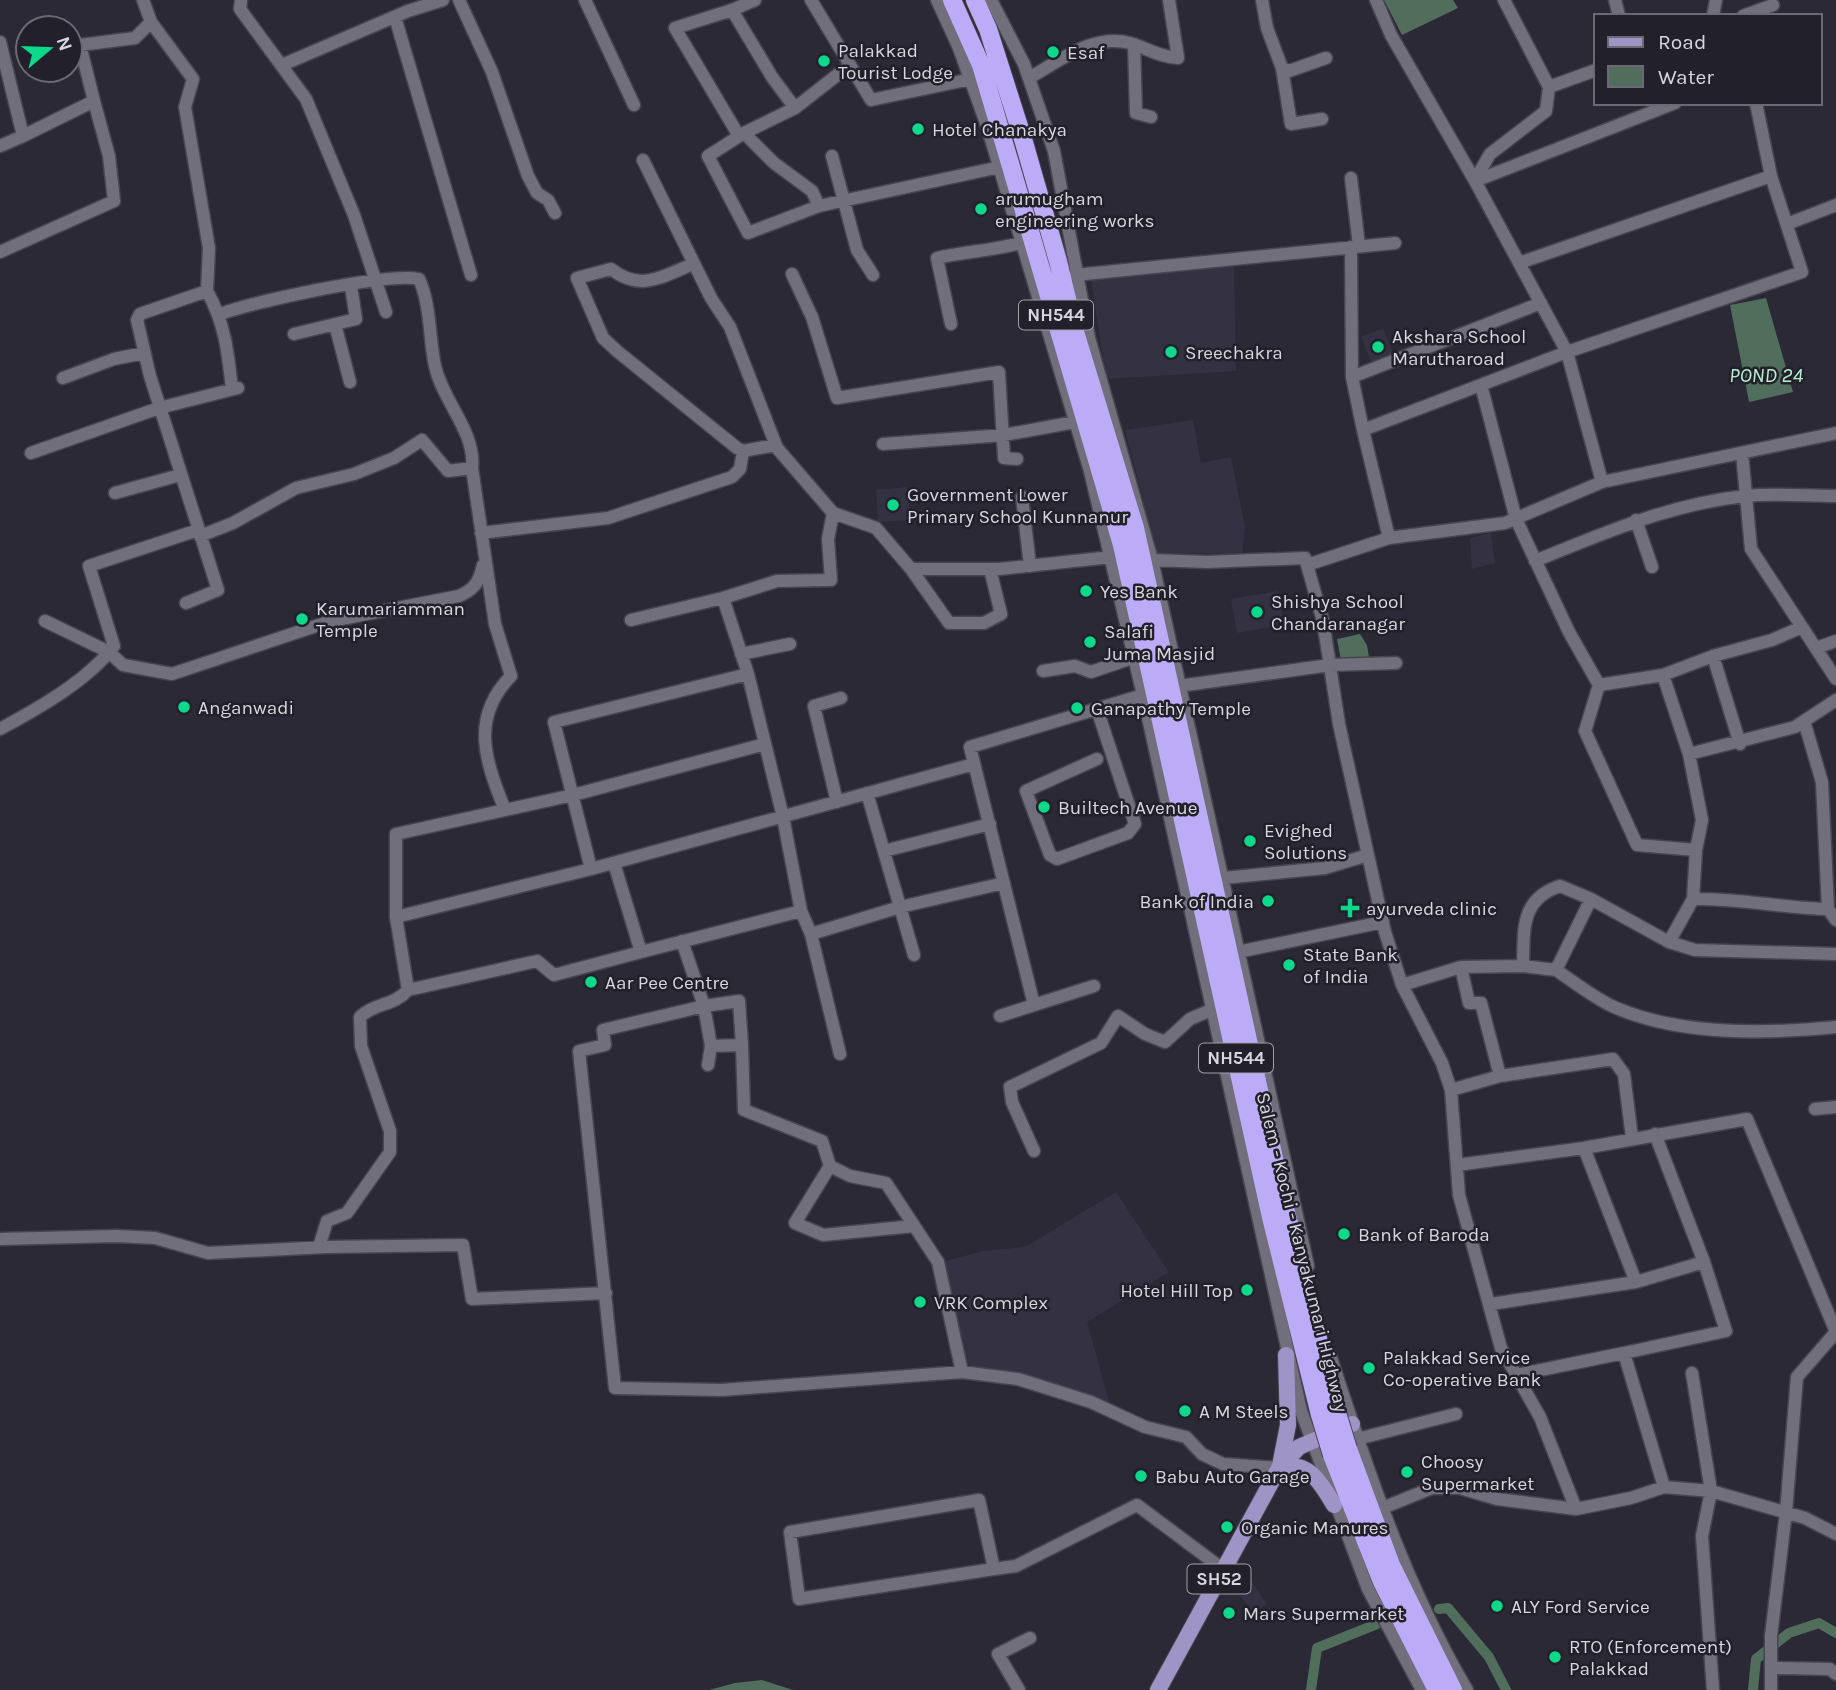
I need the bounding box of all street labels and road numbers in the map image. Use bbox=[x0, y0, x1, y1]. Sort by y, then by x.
road number: NH544 bbox=[1019, 300, 1093, 330]
road number: NH544 bbox=[1199, 1044, 1273, 1072]
street label: Salem - Kochi - Kanyakumari Highway bbox=[1252, 1090, 1353, 1415]
road number: SH52 bbox=[1188, 1564, 1250, 1594]

